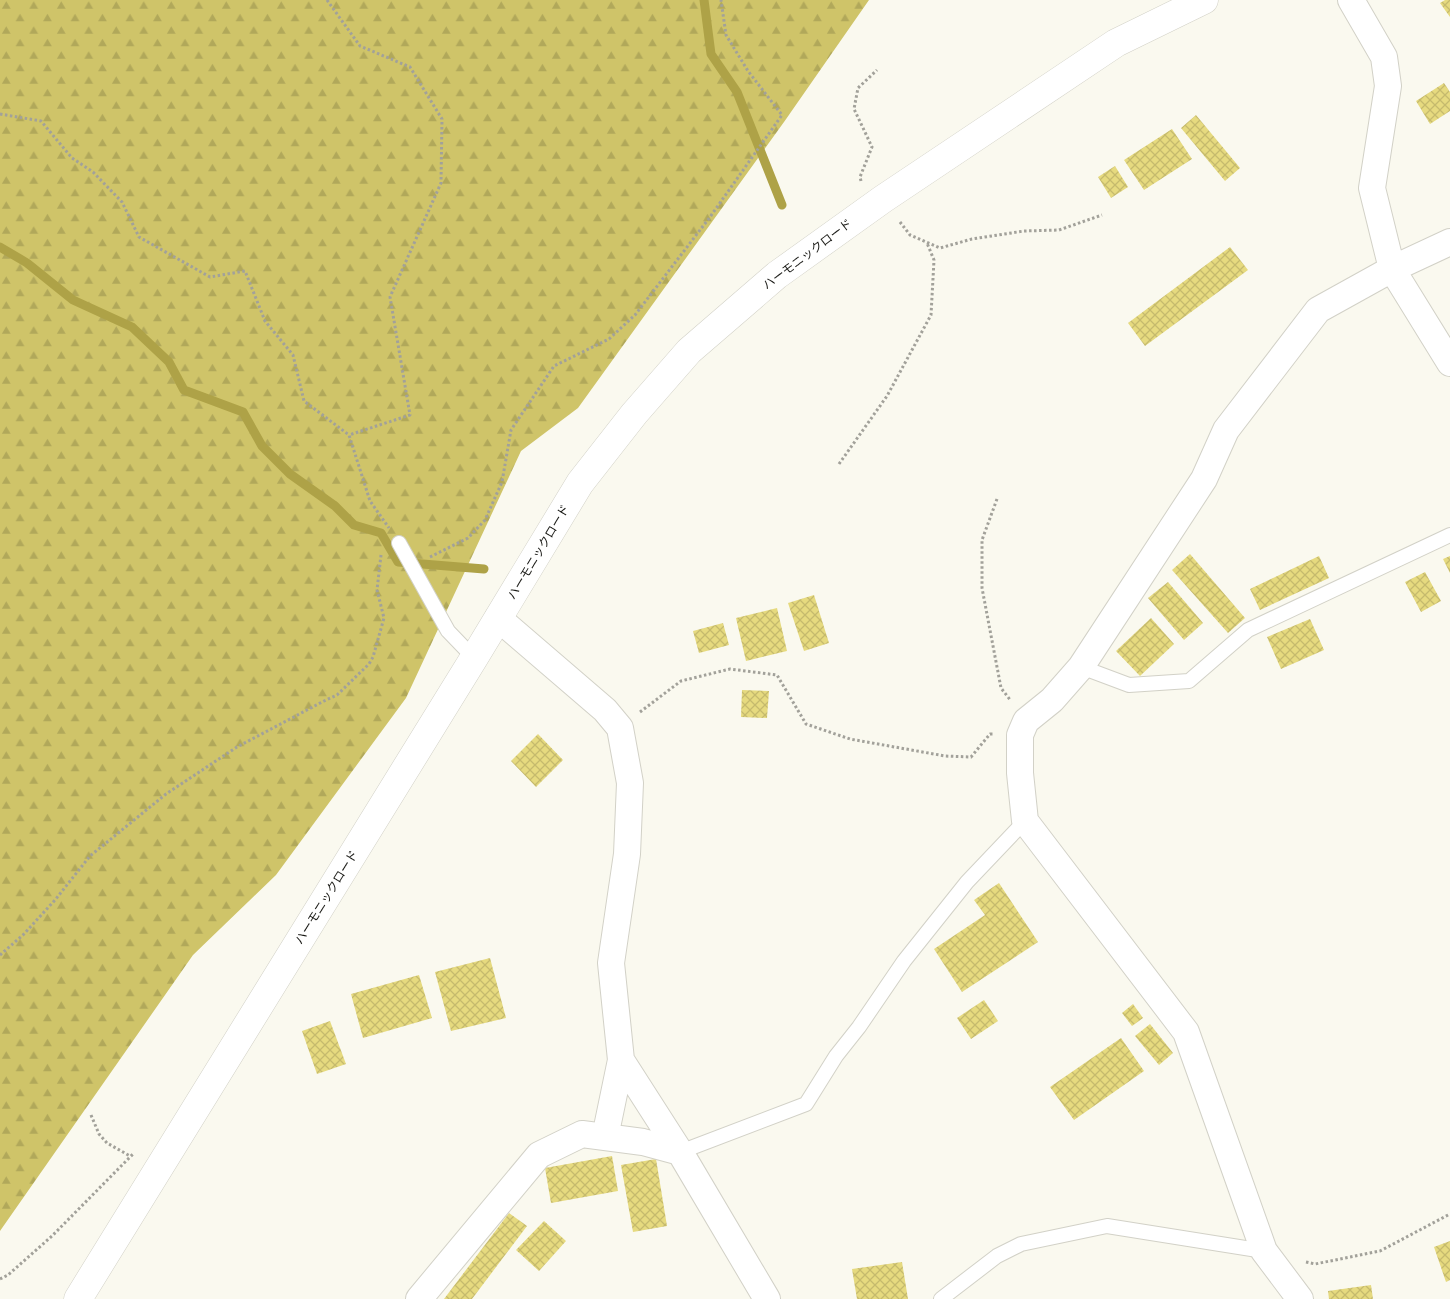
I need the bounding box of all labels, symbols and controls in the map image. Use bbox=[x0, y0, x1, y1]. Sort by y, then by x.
street label: ハーモニックロード bbox=[758, 214, 856, 294]
street label: ハーモニックロード bbox=[502, 501, 574, 603]
street label: ハーモニックロード bbox=[289, 846, 363, 948]

